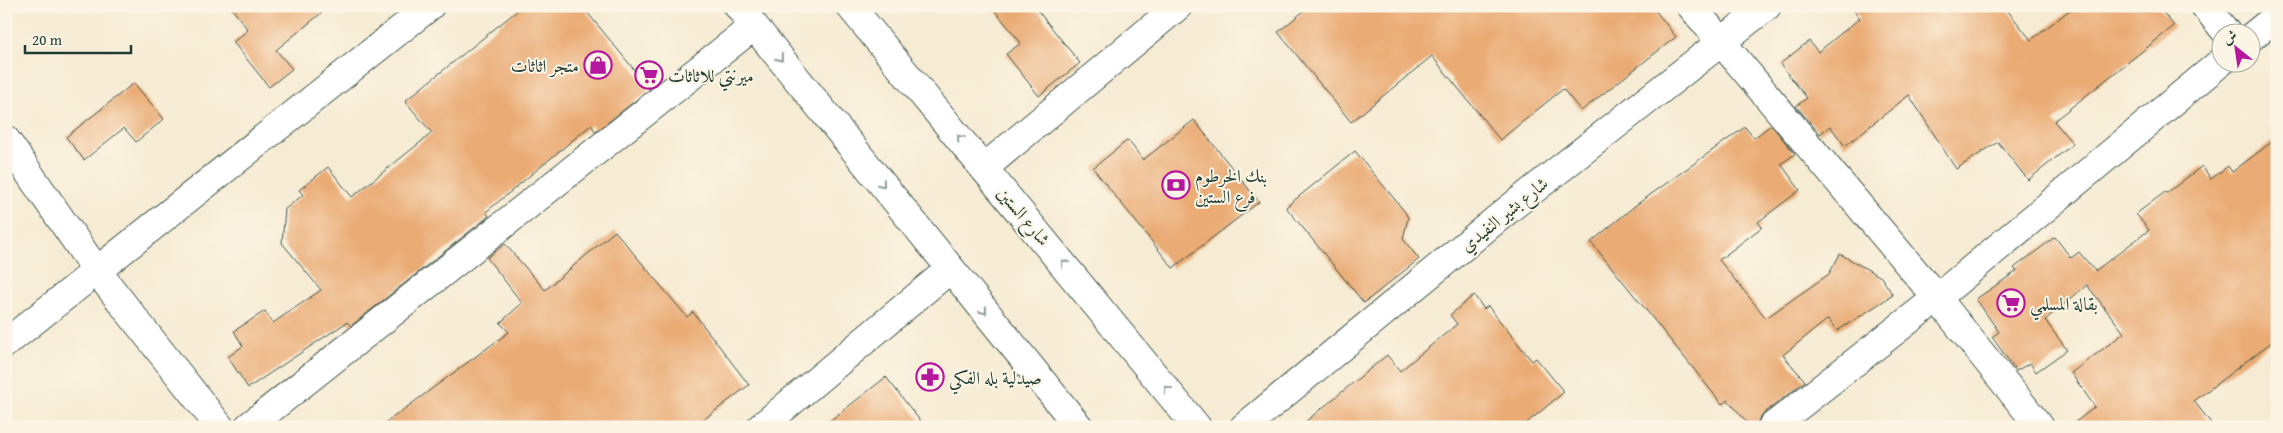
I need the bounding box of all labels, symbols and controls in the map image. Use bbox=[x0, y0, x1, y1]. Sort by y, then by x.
scale bar bbox=[25, 22, 131, 54]
north arrow bbox=[2210, 22, 2260, 72]
text: ش bbox=[2218, 25, 2241, 49]
text: 20 m bbox=[32, 29, 63, 50]
shop icon: متجر اثاثات bbox=[583, 50, 613, 80]
place label: متجر اثاثات bbox=[511, 52, 579, 79]
one-way arrow bbox=[774, 52, 783, 61]
supermarket icon: ميرنتي للاثاثات bbox=[634, 60, 664, 90]
place label: ميرنتي للاثاثات bbox=[668, 62, 754, 92]
one-way arrow bbox=[956, 135, 965, 144]
place label: بنك الخرطوم فرع الستين bbox=[1195, 162, 1267, 212]
bank icon: بنك الخرطوم فرع الستين bbox=[1161, 170, 1191, 200]
street label: شارع بشير النفيدي bbox=[1454, 170, 1555, 260]
one-way arrow bbox=[876, 178, 884, 187]
street label: شارع الستين bbox=[989, 180, 1057, 253]
one-way arrow bbox=[1061, 260, 1069, 269]
supermarket icon: بقالة المسلمي bbox=[1996, 288, 2026, 318]
place label: بقالة المسلمي bbox=[2030, 290, 2098, 321]
one-way arrow bbox=[978, 305, 986, 314]
pharmacy icon: صيدلية بله الفكي bbox=[915, 362, 945, 392]
place label: صيدلية بله الفكي bbox=[949, 364, 1042, 395]
one-way arrow bbox=[1164, 386, 1172, 395]

